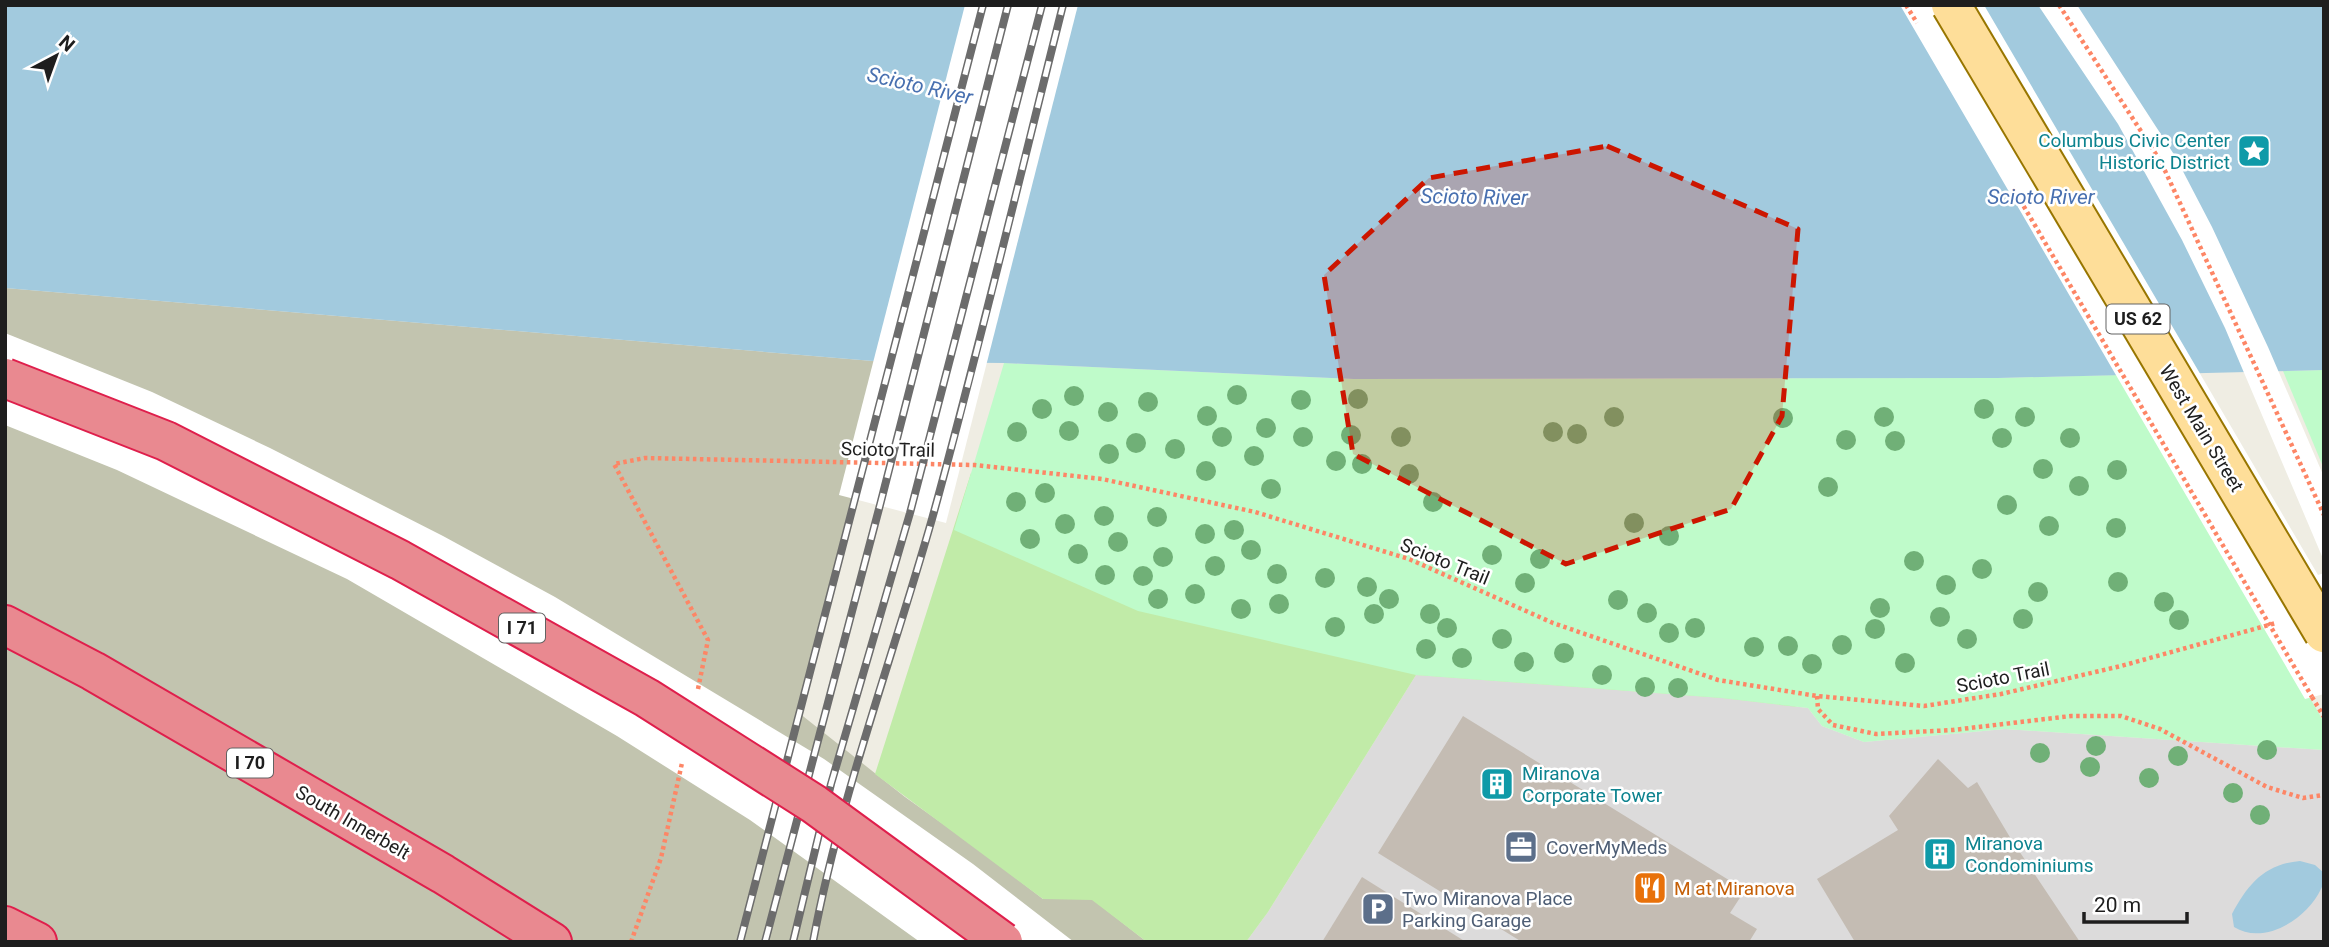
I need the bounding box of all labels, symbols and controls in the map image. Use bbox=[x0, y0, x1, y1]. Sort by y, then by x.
north arrow bbox=[21, 21, 91, 91]
text: N bbox=[54, 30, 79, 57]
water label: Scioto River bbox=[865, 62, 976, 110]
place label: Columbus Civic Center Historic District bbox=[2038, 129, 2231, 174]
place icon: Columbus Civic Center Historic District bbox=[2235, 132, 2273, 170]
water label: Scioto River bbox=[1420, 184, 1529, 210]
water label: Scioto River bbox=[1987, 185, 2096, 209]
road number: US 62 bbox=[2106, 304, 2170, 334]
street label: West Main Street bbox=[2155, 361, 2249, 496]
street label: Scioto Trail bbox=[841, 437, 935, 462]
street label: Scioto Trail bbox=[1397, 533, 1493, 590]
road number: I 71 bbox=[499, 614, 545, 642]
street label: Scioto Trail bbox=[1955, 657, 2052, 698]
road number: I 70 bbox=[227, 748, 273, 778]
place label: Miranova Corporate Tower bbox=[1522, 762, 1663, 807]
building icon: Miranova Corporate Tower bbox=[1478, 765, 1516, 803]
street label: South Innerbelt bbox=[291, 780, 414, 864]
office icon: CoverMyMeds bbox=[1502, 828, 1540, 866]
place label: Miranova Condominiums bbox=[1965, 832, 2094, 877]
building icon: Miranova Condominiums bbox=[1921, 835, 1959, 873]
place label: CoverMyMeds bbox=[1546, 836, 1667, 859]
restaurant icon: M at Miranova bbox=[1631, 869, 1669, 907]
place label: M at Miranova bbox=[1674, 877, 1795, 900]
scale bar bbox=[2084, 880, 2187, 924]
place label: Two Miranova Place Parking Garage bbox=[1402, 887, 1573, 932]
parking icon: Two Miranova Place Parking Garage bbox=[1359, 890, 1397, 928]
text: 20 m bbox=[2094, 893, 2141, 917]

